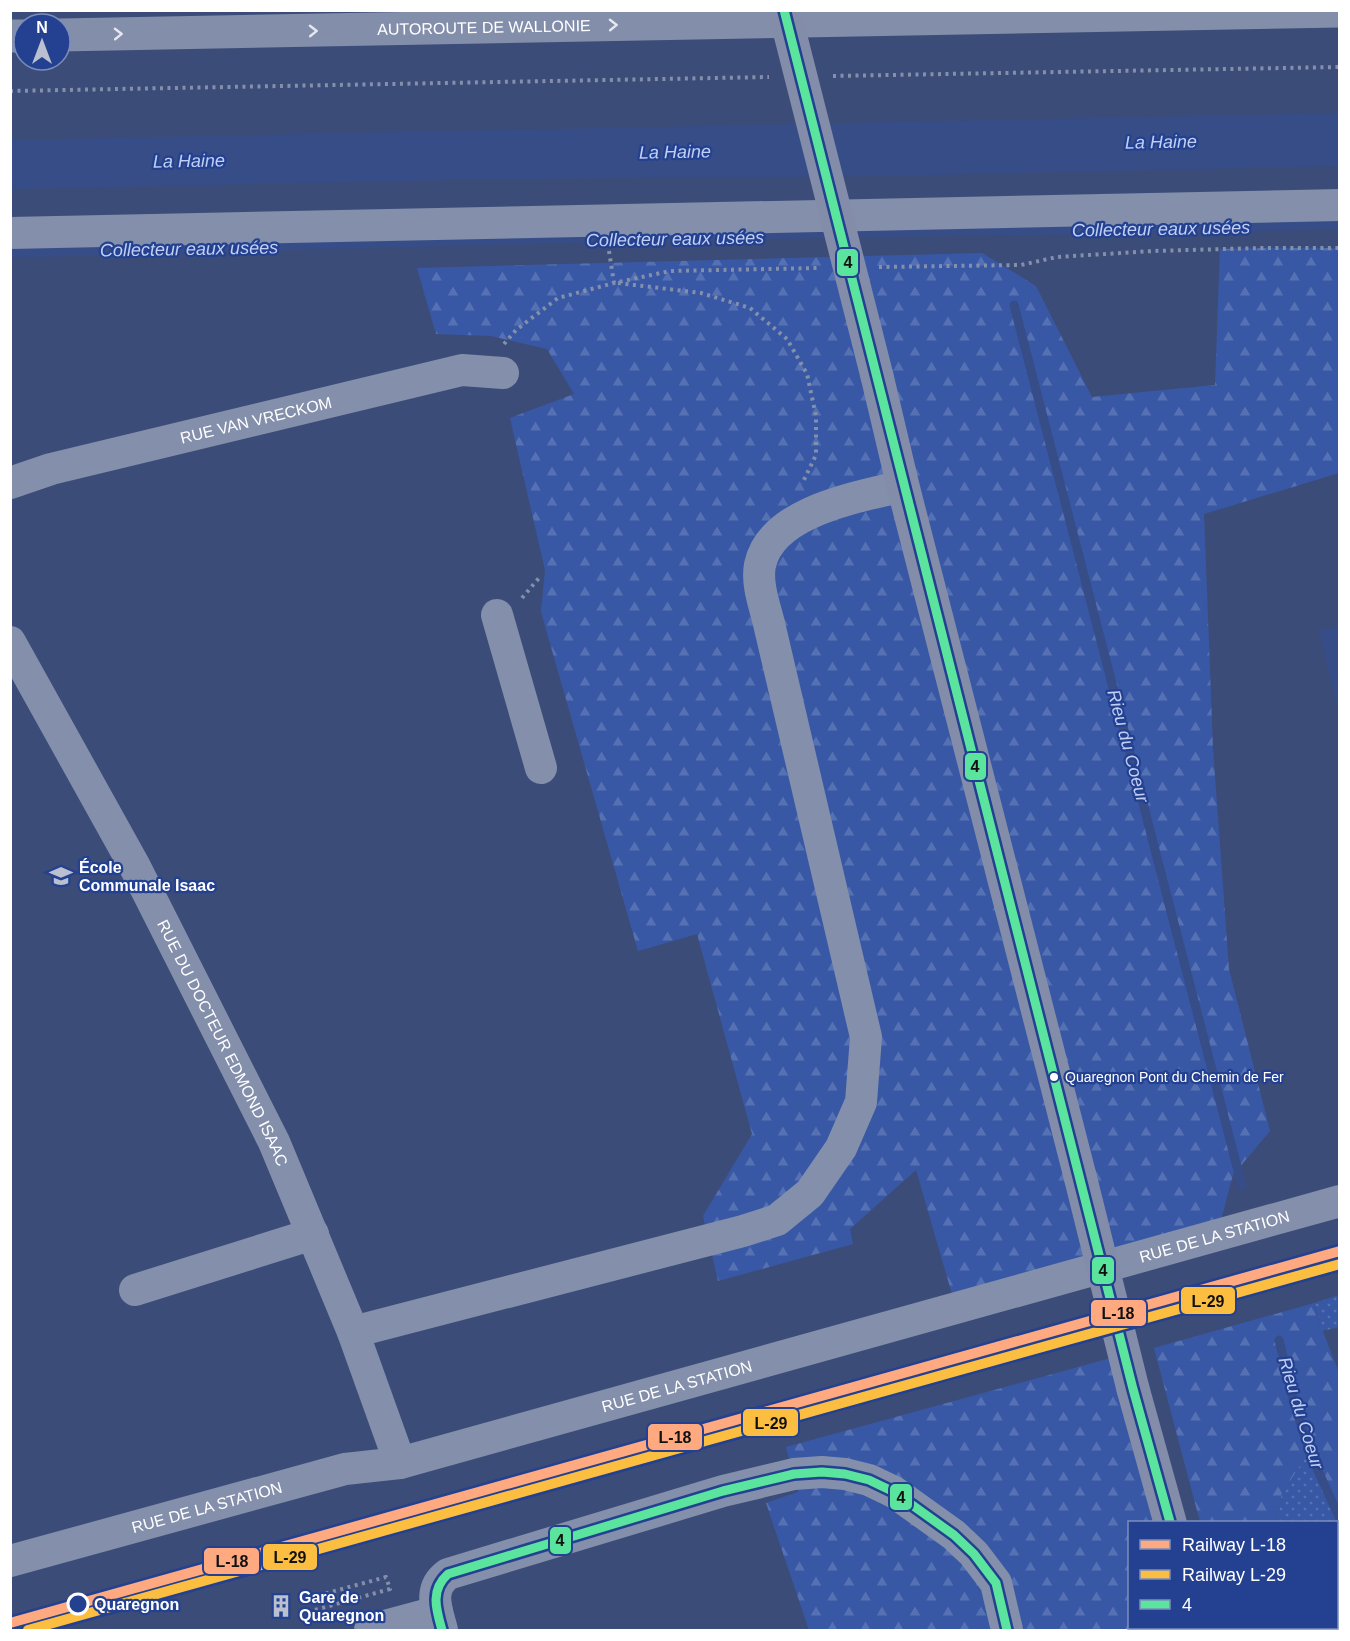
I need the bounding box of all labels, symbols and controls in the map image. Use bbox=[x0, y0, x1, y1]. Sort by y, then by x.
north arrow bbox=[12, 12, 72, 72]
street label: AUTOROUTE DE WALLONIE bbox=[377, 17, 591, 38]
text: N bbox=[36, 19, 48, 36]
one-way arrow bbox=[609, 19, 618, 31]
one-way arrow bbox=[309, 24, 318, 37]
one-way arrow bbox=[114, 28, 123, 41]
water label: La Haine bbox=[1125, 131, 1197, 153]
water label: La Haine bbox=[639, 141, 711, 163]
water label: La Haine bbox=[153, 150, 225, 172]
water label: Collecteur eaux usées bbox=[1072, 217, 1250, 241]
water label: Collecteur eaux usées bbox=[586, 227, 764, 251]
water label: Collecteur eaux usées bbox=[100, 237, 278, 261]
line badge: 4 bbox=[836, 248, 859, 277]
text: 4 bbox=[844, 254, 853, 271]
street label: RUE VAN VRECKOM bbox=[178, 393, 333, 446]
water label: Rieu du Coeur bbox=[1103, 687, 1153, 806]
line badge: 4 bbox=[964, 752, 987, 781]
text: 4 bbox=[971, 758, 980, 775]
place label: École Communale Isaac bbox=[79, 858, 215, 894]
school or university icon: École Communale Isaac bbox=[48, 863, 74, 889]
street label: RUE DU DOCTEUR EDMOND ISAAC bbox=[155, 917, 291, 1168]
place label: Quaregnon Pont du Chemin de Fer bbox=[1065, 1069, 1284, 1085]
marker: Quaregnon Pont du Chemin de Fer bbox=[1048, 1071, 1060, 1083]
street label: RUE DE LA STATION bbox=[1137, 1207, 1291, 1265]
line badge: 4 bbox=[1091, 1256, 1115, 1285]
text: 4 bbox=[1099, 1262, 1108, 1279]
line badge: L-29 bbox=[1180, 1286, 1236, 1315]
text: L-29 bbox=[1192, 1293, 1225, 1310]
line badge: L-18 bbox=[1090, 1299, 1147, 1327]
text: L-18 bbox=[1102, 1305, 1135, 1322]
water label: Rieu du Coeur bbox=[1274, 1355, 1328, 1472]
street label: RUE DE LA STATION bbox=[600, 1357, 754, 1415]
line badge: L-29 bbox=[742, 1408, 799, 1437]
text: L-29 bbox=[755, 1415, 788, 1432]
line badge: L-18 bbox=[647, 1423, 703, 1451]
text: L-18 bbox=[659, 1429, 692, 1446]
street label: RUE DE LA STATION bbox=[130, 1478, 284, 1536]
line badge: 4 bbox=[889, 1483, 913, 1511]
text: 4 bbox=[897, 1489, 906, 1506]
legend bbox=[1128, 1521, 1338, 1629]
line badge: 4 bbox=[549, 1526, 572, 1555]
text: 4 bbox=[556, 1532, 565, 1549]
text: Railway L-18 bbox=[1182, 1535, 1286, 1555]
line badge: L-29 bbox=[262, 1543, 318, 1571]
line badge: L-18 bbox=[203, 1547, 260, 1575]
text: L-29 bbox=[274, 1549, 307, 1566]
text: L-18 bbox=[216, 1553, 249, 1570]
text: Railway L-29 bbox=[1182, 1565, 1286, 1585]
place label: Gare de Quaregnon bbox=[299, 1589, 384, 1624]
marker: Quaregnon bbox=[67, 1593, 89, 1615]
building icon: Gare de Quaregnon bbox=[268, 1593, 294, 1619]
text: 4 bbox=[1182, 1595, 1192, 1615]
place label: Quaregnon bbox=[94, 1596, 179, 1613]

